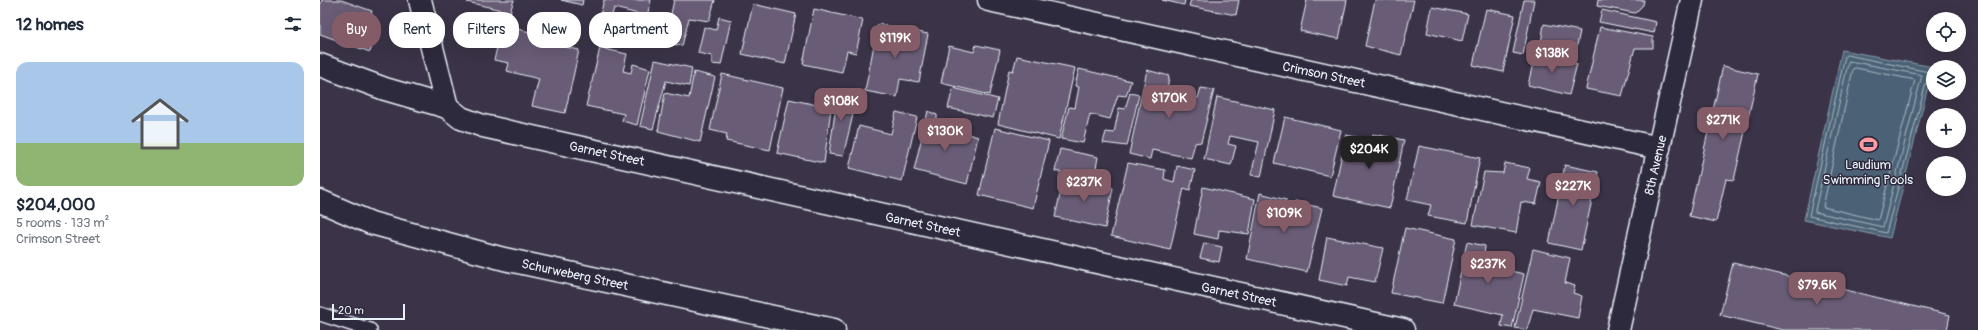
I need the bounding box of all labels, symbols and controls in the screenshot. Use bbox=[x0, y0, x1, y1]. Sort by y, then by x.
chip: Buy bbox=[332, 12, 381, 48]
chip: Rent bbox=[389, 12, 445, 48]
chip: Filters bbox=[453, 12, 519, 48]
chip: New bbox=[527, 12, 581, 48]
chip: Apartment bbox=[589, 12, 682, 48]
map controls bbox=[1926, 12, 1966, 196]
button: locate bbox=[1926, 12, 1966, 52]
icon: filters bbox=[282, 13, 304, 35]
text: 12 homes bbox=[16, 14, 84, 35]
pin: $119K bbox=[867, 25, 923, 59]
text: $119K bbox=[879, 30, 911, 46]
pin: $138K bbox=[1524, 40, 1580, 74]
text: $138K bbox=[1535, 45, 1569, 61]
street label: Crimson Street bbox=[1281, 58, 1367, 92]
button: layers bbox=[1926, 60, 1966, 100]
pin: $170K bbox=[1141, 85, 1197, 119]
icon: home bbox=[124, 88, 196, 160]
pin: $108K bbox=[813, 88, 869, 122]
text: $170K bbox=[1151, 90, 1187, 106]
text: $108K bbox=[823, 93, 859, 109]
pin: $271K bbox=[1695, 107, 1751, 141]
button: + bbox=[1926, 108, 1966, 148]
text: $271K bbox=[1706, 112, 1740, 128]
pin: $130K bbox=[917, 118, 973, 152]
text: $130K bbox=[927, 123, 963, 139]
street label: 8th Avenue bbox=[1641, 133, 1671, 197]
sports icon: Laudium Swimming Pools bbox=[1858, 135, 1878, 155]
pin: $204K bbox=[1341, 136, 1397, 170]
street label: Garnet Street bbox=[568, 138, 647, 170]
text: $204K bbox=[1350, 141, 1388, 157]
button: − bbox=[1926, 156, 1966, 196]
place label: Laudium Swimming Pools bbox=[1823, 157, 1913, 188]
pin: $237K bbox=[1056, 169, 1112, 203]
pin: $227K bbox=[1545, 173, 1601, 207]
text: $237K bbox=[1066, 174, 1102, 190]
text: $227K bbox=[1555, 178, 1591, 194]
text: $204,000 bbox=[16, 194, 95, 215]
pin: $109K bbox=[1256, 200, 1312, 234]
text: $109K bbox=[1266, 205, 1302, 221]
street label: Garnet Street bbox=[884, 209, 963, 241]
text: 5 rooms · 133 m² bbox=[16, 215, 109, 231]
text: Crimson Street bbox=[16, 231, 100, 247]
pin: $237K bbox=[1460, 251, 1516, 285]
street label: Schurweberg Street bbox=[520, 256, 630, 294]
text: $237K bbox=[1470, 256, 1506, 272]
pin: $79.6K bbox=[1784, 272, 1850, 306]
text: $79.6K bbox=[1798, 277, 1836, 293]
street label: Garnet Street bbox=[1200, 279, 1279, 311]
scale bar bbox=[332, 302, 405, 321]
text: 20 m bbox=[338, 304, 364, 317]

